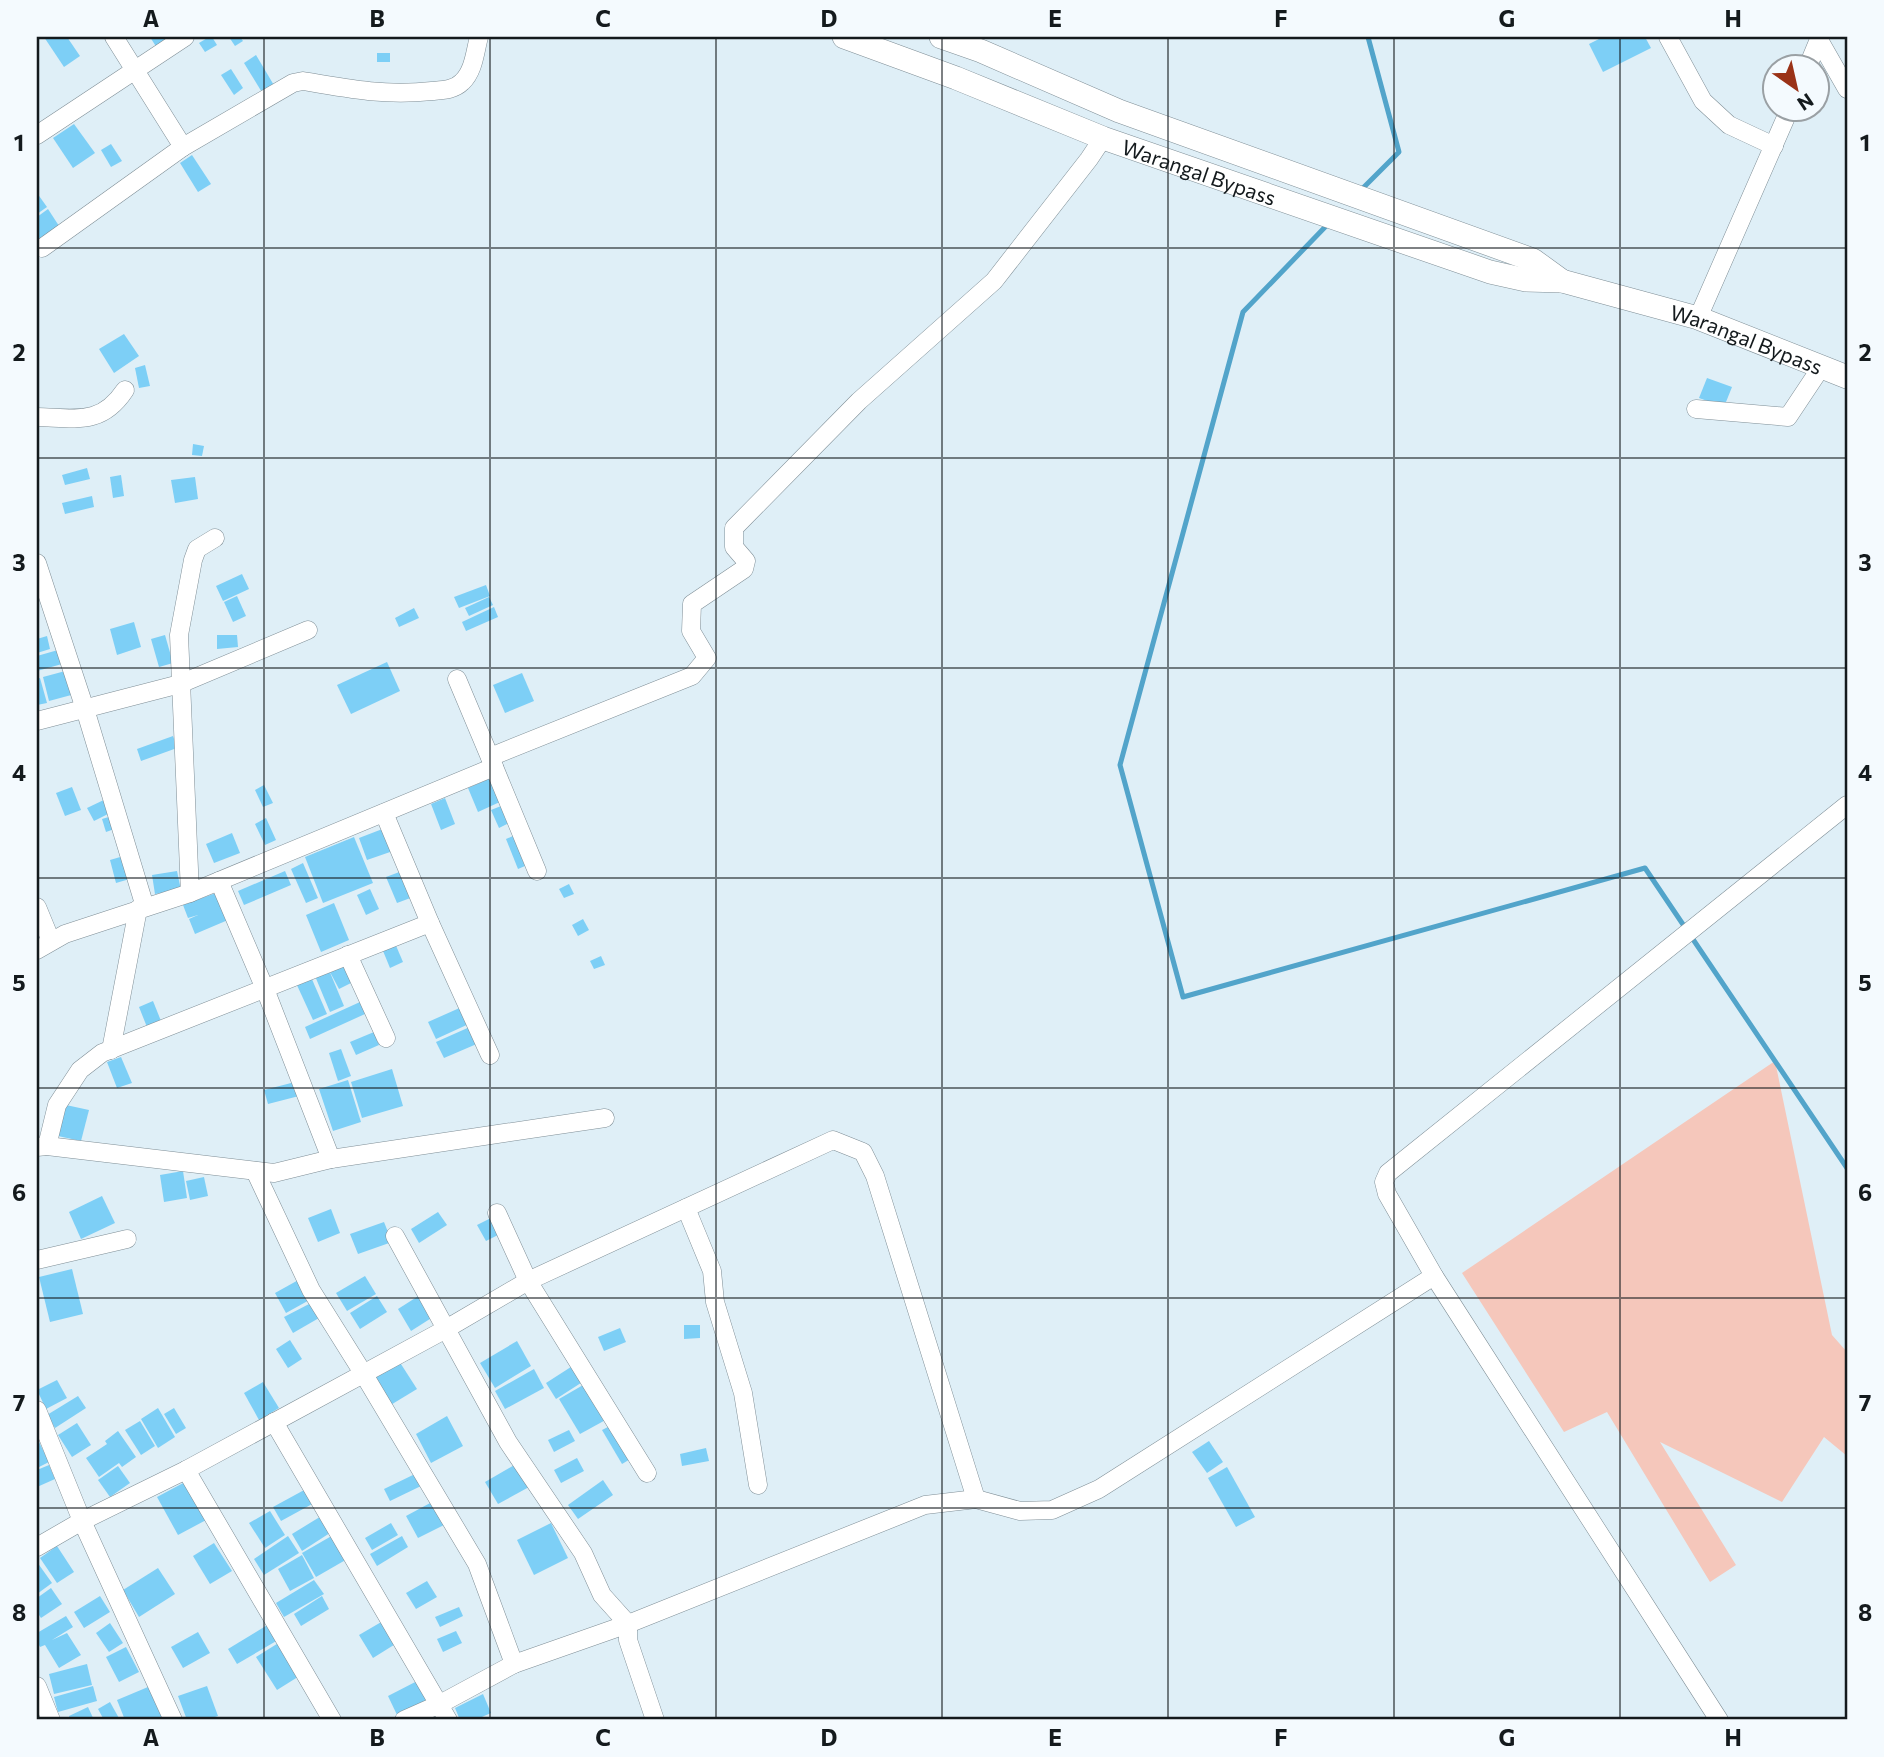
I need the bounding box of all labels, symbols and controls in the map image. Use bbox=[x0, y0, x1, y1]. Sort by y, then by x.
text: A bbox=[143, 4, 160, 32]
text: B bbox=[369, 4, 385, 32]
text: C bbox=[595, 4, 611, 32]
text: D bbox=[821, 4, 838, 32]
text: E bbox=[1048, 4, 1062, 32]
text: F bbox=[1274, 4, 1288, 32]
text: G bbox=[1499, 4, 1515, 32]
text: H bbox=[1724, 4, 1742, 32]
north arrow bbox=[1762, 52, 1832, 122]
text: N bbox=[1793, 89, 1818, 116]
text: 1 bbox=[14, 128, 24, 156]
text: 1 bbox=[1860, 128, 1870, 156]
street label: Warangal Bypass bbox=[1119, 133, 1279, 210]
street label: Warangal Bypass bbox=[1668, 299, 1826, 379]
text: 2 bbox=[12, 338, 26, 366]
text: 2 bbox=[1858, 338, 1872, 366]
text: 3 bbox=[12, 548, 26, 576]
text: 3 bbox=[1858, 548, 1872, 576]
text: 4 bbox=[12, 758, 26, 786]
text: 4 bbox=[1858, 758, 1872, 786]
text: 5 bbox=[12, 968, 26, 996]
text: 5 bbox=[1858, 968, 1872, 996]
text: 6 bbox=[12, 1178, 26, 1206]
text: 6 bbox=[1858, 1178, 1872, 1206]
text: 7 bbox=[13, 1388, 25, 1416]
text: 7 bbox=[1859, 1388, 1871, 1416]
text: 8 bbox=[12, 1598, 26, 1626]
text: 8 bbox=[1858, 1598, 1872, 1626]
text: A bbox=[143, 1723, 160, 1751]
text: B bbox=[369, 1723, 385, 1751]
text: C bbox=[595, 1723, 611, 1751]
text: D bbox=[821, 1723, 838, 1751]
text: E bbox=[1048, 1723, 1062, 1751]
text: F bbox=[1274, 1723, 1288, 1751]
text: G bbox=[1499, 1723, 1515, 1751]
text: H bbox=[1724, 1723, 1742, 1751]

